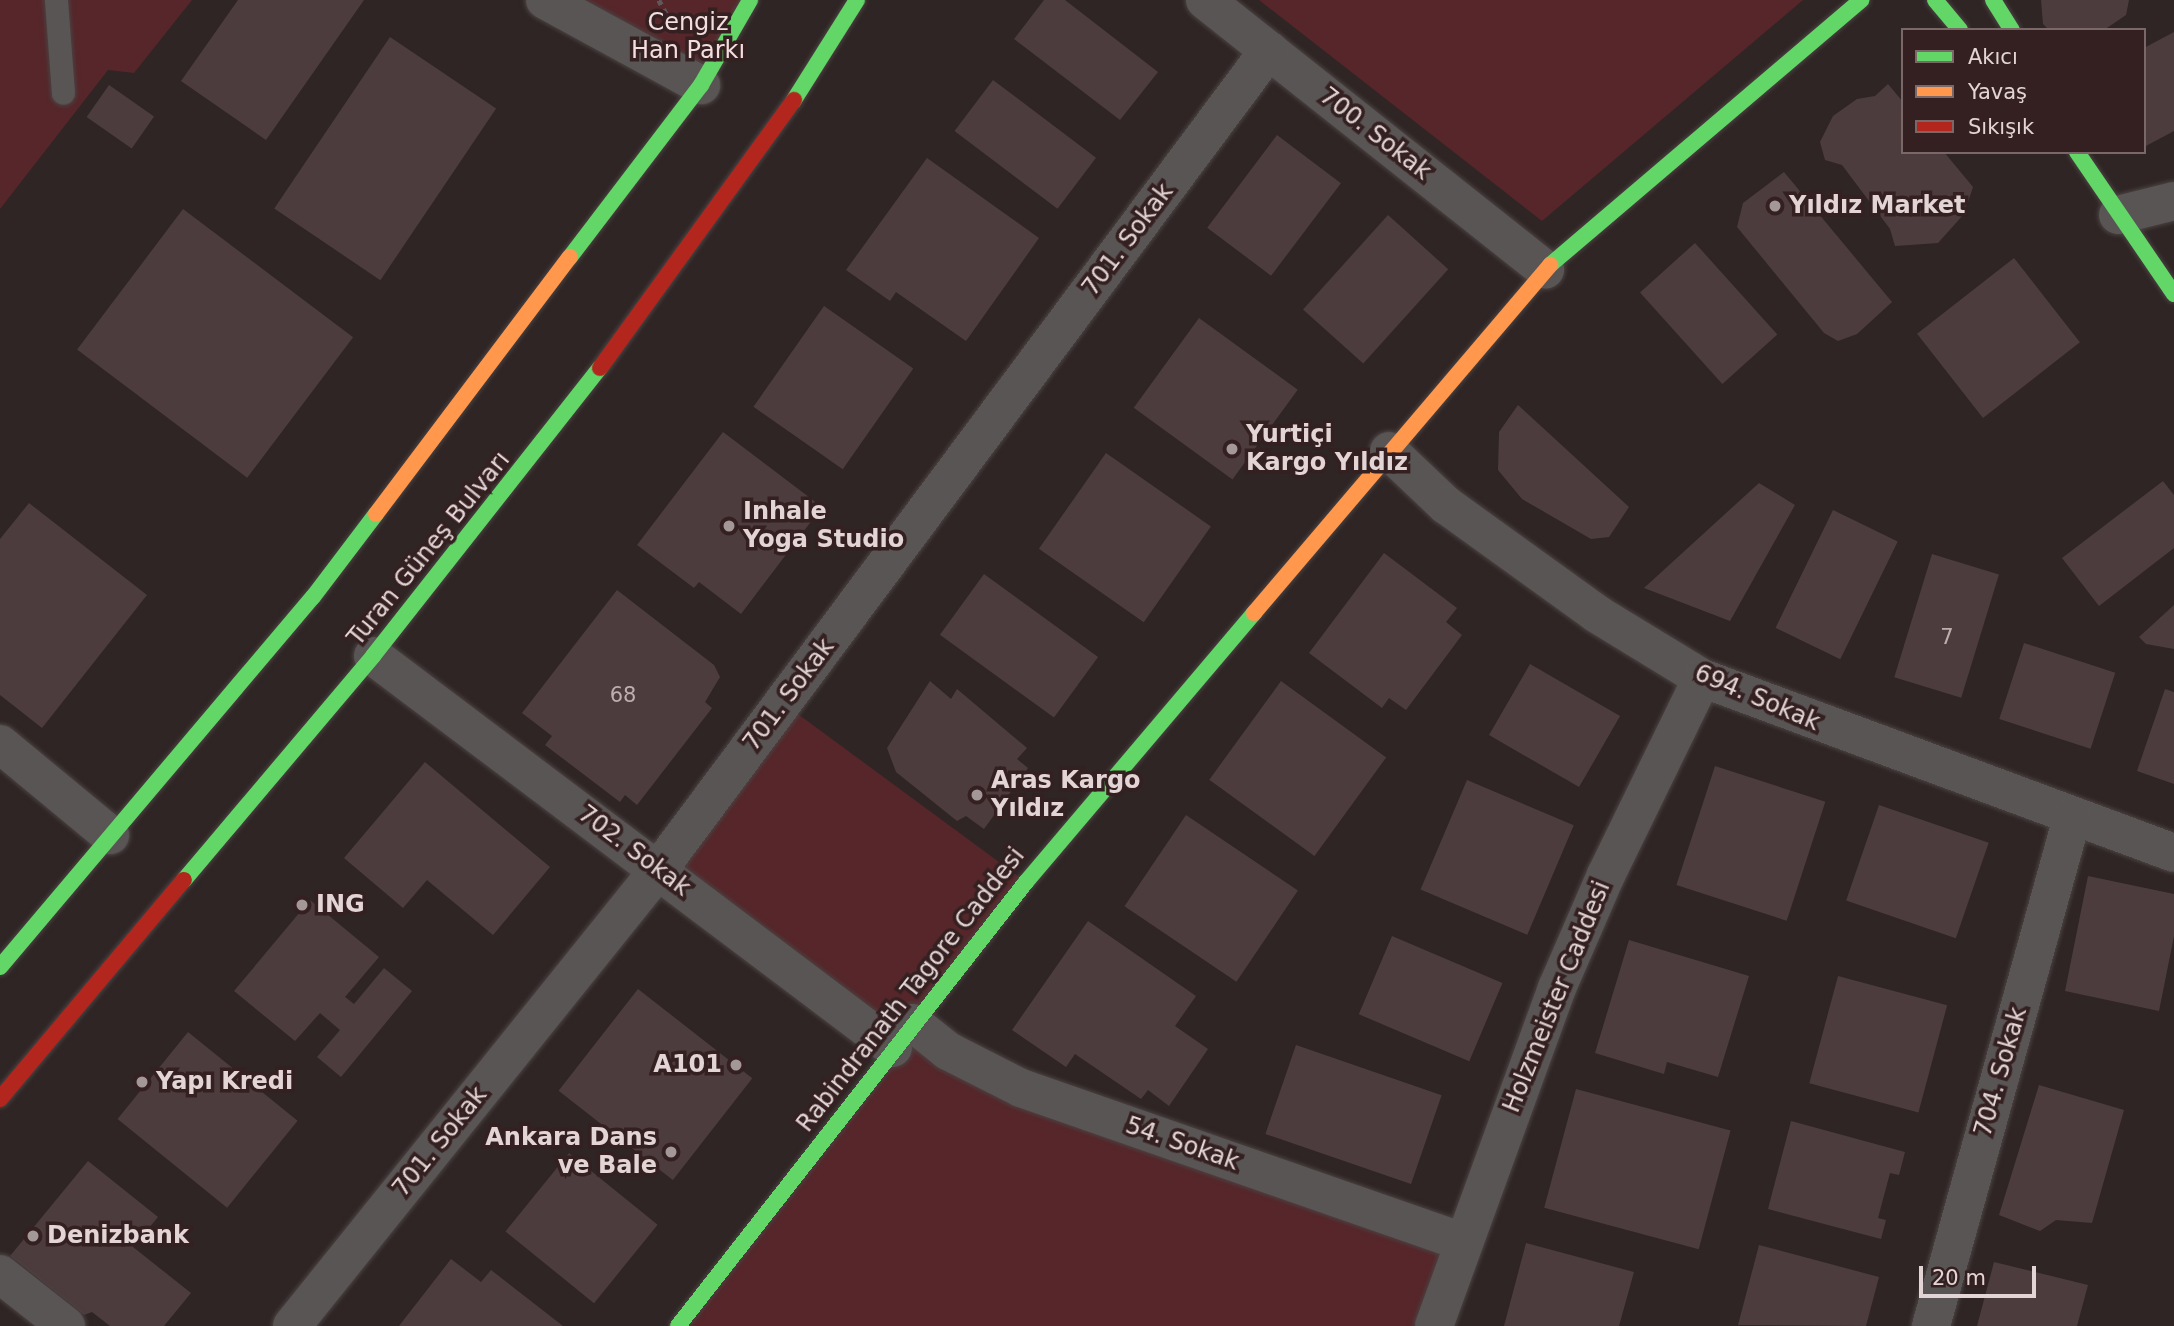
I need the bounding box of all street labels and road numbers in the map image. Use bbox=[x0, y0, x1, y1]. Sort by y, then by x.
street label: 700. Sokak bbox=[1314, 82, 1436, 186]
street label: 701. Sokak bbox=[1076, 178, 1180, 302]
street label: Turan Güneş Bulvarı bbox=[342, 446, 516, 652]
street label: 701. Sokak bbox=[737, 633, 841, 757]
street label: 694. Sokak bbox=[1690, 659, 1824, 737]
street label: 702. Sokak bbox=[572, 799, 696, 903]
street label: Rabindranath Tagore Caddesi bbox=[791, 842, 1031, 1138]
street label: Holzmeister Caddesi bbox=[1497, 877, 1617, 1117]
street label: 704. Sokak bbox=[1969, 1004, 2033, 1140]
street label: 701. Sokak bbox=[387, 1081, 493, 1203]
street label: 54. Sokak bbox=[1122, 1111, 1242, 1177]

